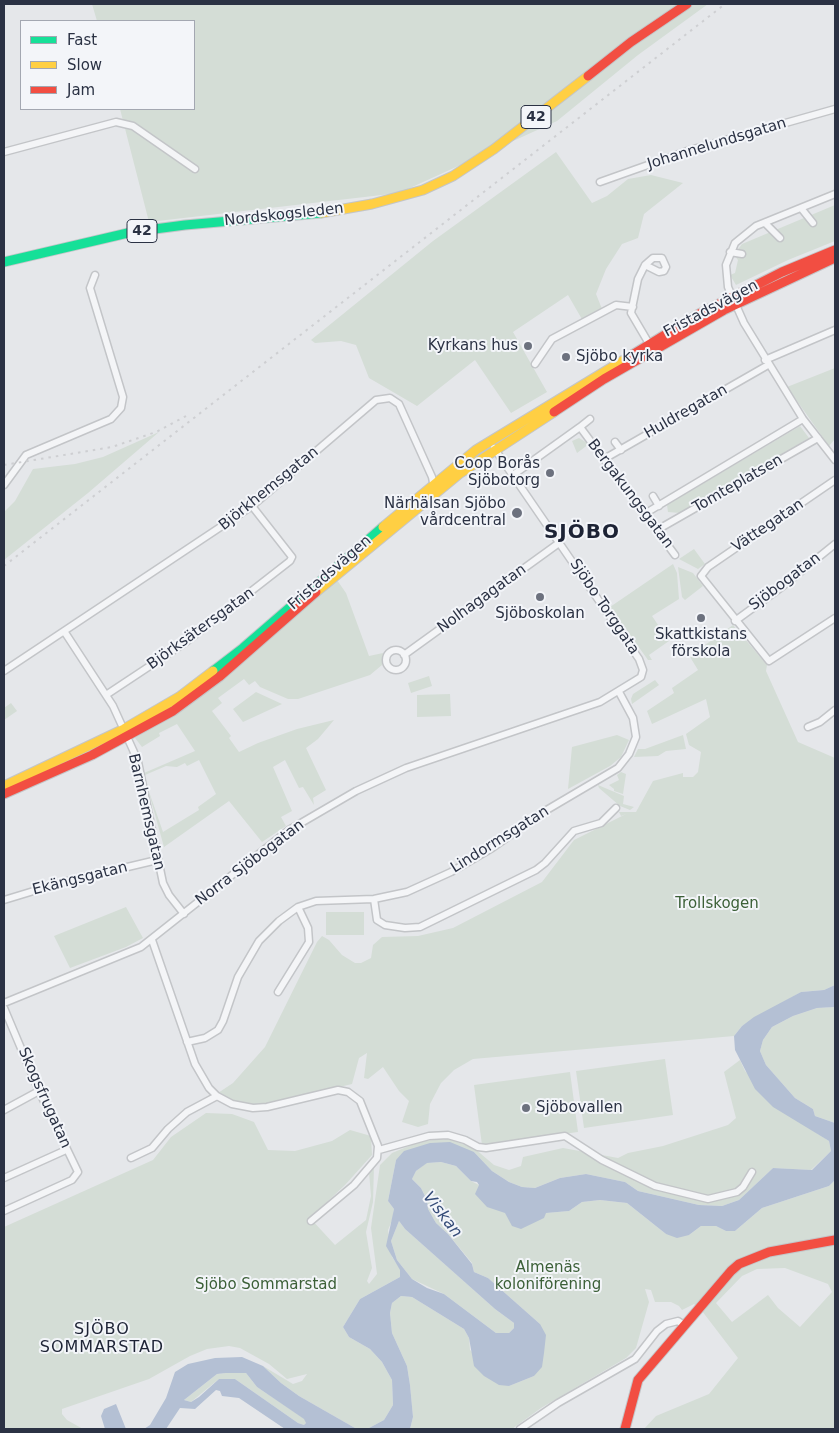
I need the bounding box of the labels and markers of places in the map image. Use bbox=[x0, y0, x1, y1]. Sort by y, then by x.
place label: Kyrkans hus bbox=[428, 337, 518, 355]
marker: Kyrkans hus bbox=[522, 340, 534, 352]
place label: Sjöbo kyrka bbox=[576, 348, 663, 366]
marker: Sjöbo kyrka bbox=[560, 351, 572, 363]
place label: Coop Borås Sjöbotorg bbox=[454, 455, 540, 490]
marker: Coop Borås Sjöbotorg bbox=[544, 467, 556, 479]
place label: Närhälsan Sjöbo vårdcentral bbox=[384, 495, 506, 530]
marker: Närhälsan Sjöbo vårdcentral bbox=[510, 506, 524, 520]
marker: Sjöboskolan bbox=[534, 591, 546, 603]
place label: Sjöboskolan bbox=[495, 605, 585, 623]
marker: Skattkistans förskola bbox=[695, 612, 707, 624]
place label: Skattkistans förskola bbox=[655, 626, 747, 661]
place label: Sjöbovallen bbox=[536, 1099, 623, 1117]
marker: Sjöbovallen bbox=[520, 1102, 532, 1114]

